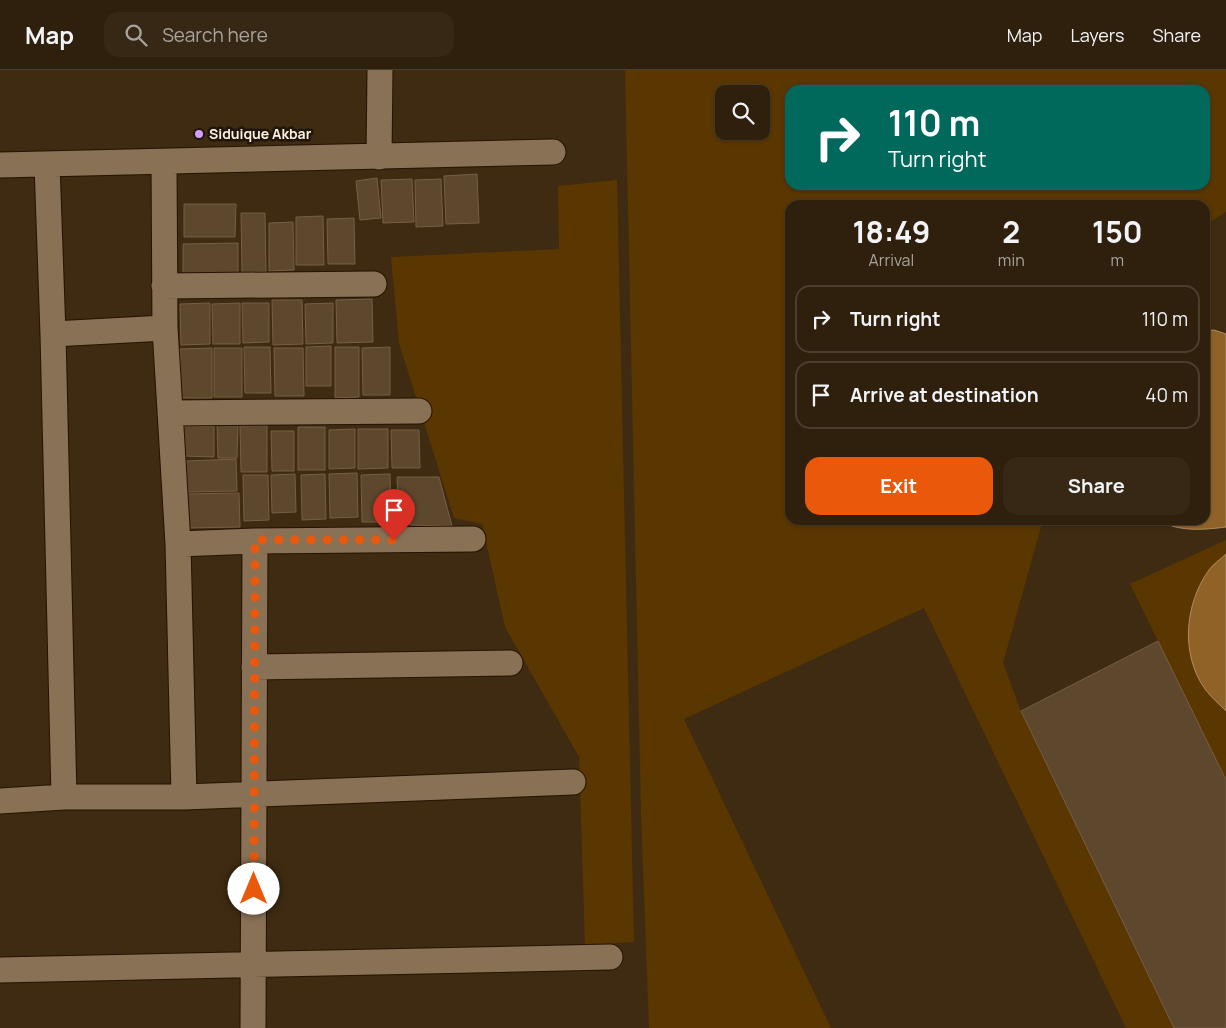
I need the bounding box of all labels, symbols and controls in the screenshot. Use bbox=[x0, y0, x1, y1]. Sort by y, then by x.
search box bbox=[104, 12, 454, 57]
text: Map bbox=[25, 18, 74, 51]
icon: search bbox=[122, 21, 150, 49]
text: Search here bbox=[162, 22, 268, 48]
text: Map bbox=[1007, 23, 1042, 47]
text: Layers bbox=[1070, 23, 1124, 47]
text: Share bbox=[1152, 23, 1201, 47]
map controls bbox=[715, 85, 770, 140]
button: search bbox=[715, 85, 770, 140]
text: 110 m bbox=[888, 99, 980, 147]
icon: right bbox=[805, 105, 870, 170]
place label: Siduique Akbar bbox=[209, 124, 312, 143]
marker: Siduique Akbar bbox=[193, 128, 205, 140]
text: Turn right bbox=[888, 144, 986, 174]
text: 18:49 bbox=[852, 211, 930, 252]
text: 2 bbox=[1002, 211, 1020, 252]
text: 150 bbox=[1092, 211, 1143, 252]
text: Arrival bbox=[869, 249, 914, 271]
text: min bbox=[998, 249, 1025, 271]
text: m bbox=[1111, 249, 1124, 271]
icon: right bbox=[807, 305, 835, 333]
text: Turn right bbox=[850, 306, 940, 332]
text: 110 m bbox=[1142, 306, 1188, 332]
icon: arrive bbox=[807, 381, 835, 409]
text: Arrive at destination bbox=[850, 382, 1039, 408]
text: 40 m bbox=[1145, 382, 1188, 408]
button: Exit bbox=[805, 457, 993, 515]
button: Share bbox=[1003, 457, 1190, 515]
pin bbox=[373, 489, 415, 540]
icon: arrive bbox=[380, 496, 408, 524]
position arrow bbox=[227, 862, 279, 914]

